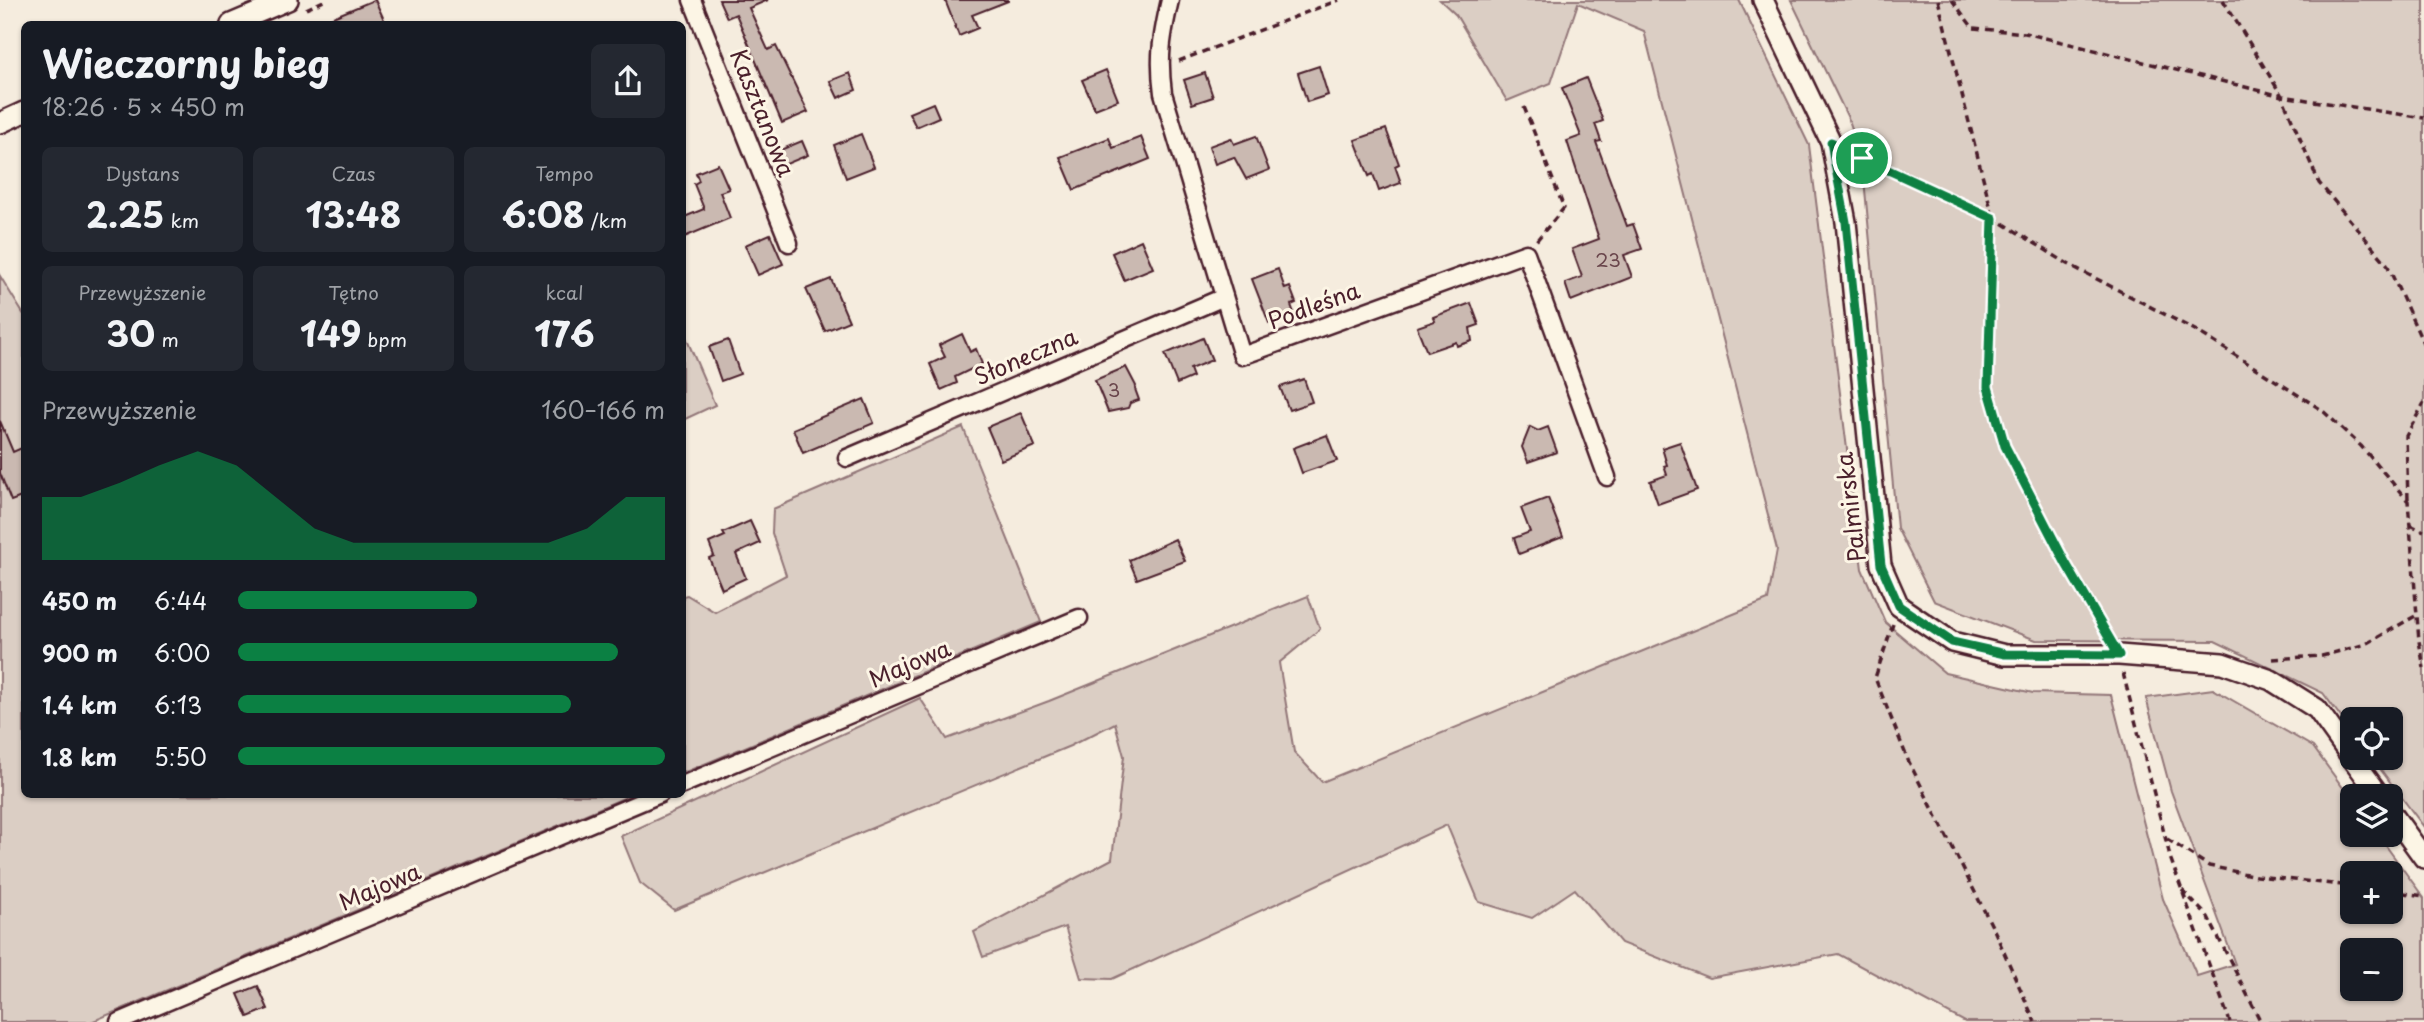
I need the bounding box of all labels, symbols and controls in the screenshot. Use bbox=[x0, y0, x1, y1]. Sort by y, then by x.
text: Wieczorny bieg bbox=[42, 34, 330, 91]
street label: Kasztanowa bbox=[722, 43, 805, 182]
button: share bbox=[591, 44, 665, 118]
text: 18:26 · 5 × 450 m bbox=[42, 89, 245, 124]
pin bbox=[1832, 128, 1892, 188]
icon: arrive bbox=[1843, 139, 1881, 177]
text: Dystans bbox=[105, 159, 180, 187]
text: Czas bbox=[331, 159, 376, 187]
text: Tempo bbox=[535, 159, 594, 187]
text: 2.25 bbox=[86, 187, 164, 240]
text: 13:48 bbox=[306, 187, 401, 240]
text: 6:08 bbox=[502, 187, 585, 240]
text: km bbox=[164, 206, 199, 234]
text: /km bbox=[585, 206, 627, 234]
house number: 23 bbox=[1595, 245, 1621, 273]
street label: Podleśna bbox=[1263, 272, 1365, 337]
text: Przewyższenie bbox=[79, 278, 206, 306]
text: Tętno bbox=[328, 278, 379, 306]
text: kcal bbox=[546, 278, 583, 306]
text: 30 bbox=[106, 306, 155, 359]
text: 149 bbox=[300, 306, 361, 359]
text: 176 bbox=[534, 306, 595, 359]
street label: Słoneczna bbox=[968, 318, 1083, 393]
text: m bbox=[155, 325, 179, 353]
text: bpm bbox=[361, 325, 407, 353]
house number: 3 bbox=[1108, 375, 1120, 403]
text: Przewyższenie bbox=[42, 392, 197, 427]
text: 160–166 m bbox=[541, 392, 665, 427]
street label: Palmirska bbox=[1825, 450, 1874, 564]
text: 450 m bbox=[42, 583, 117, 618]
text: 6:44 bbox=[154, 583, 207, 618]
street label: Majowa bbox=[863, 629, 956, 696]
text: 900 m bbox=[42, 635, 118, 670]
text: 6:00 bbox=[154, 635, 210, 670]
text: 1.4 km bbox=[42, 687, 117, 722]
text: 6:13 bbox=[154, 687, 202, 722]
map controls bbox=[2340, 707, 2403, 1001]
button: locate bbox=[2340, 707, 2403, 770]
text: 1.8 km bbox=[42, 739, 117, 774]
text: 5:50 bbox=[154, 739, 207, 774]
button: layers bbox=[2340, 784, 2403, 847]
street label: Majowa bbox=[333, 852, 426, 919]
button: + bbox=[2340, 861, 2403, 924]
button: − bbox=[2340, 938, 2403, 1001]

